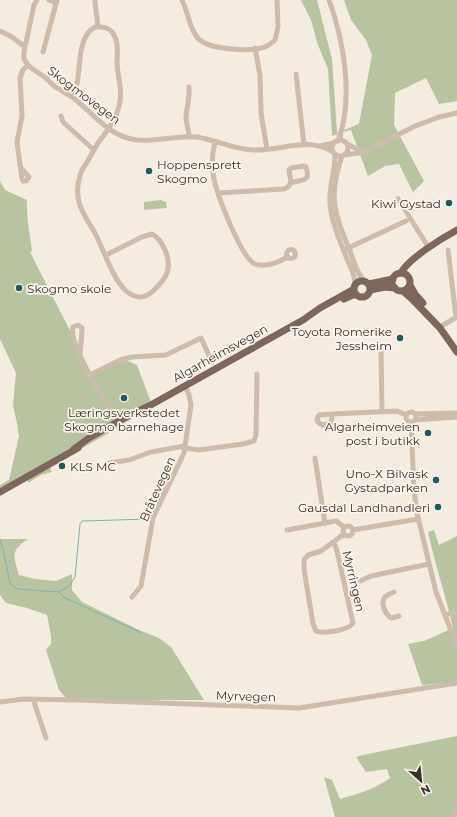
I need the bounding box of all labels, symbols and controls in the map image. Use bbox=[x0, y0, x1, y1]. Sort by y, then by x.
street label: Skogmovegen bbox=[45, 63, 123, 127]
place label: Hoppensprett Skogmo bbox=[157, 157, 242, 186]
marker: Hoppensprett Skogmo bbox=[144, 166, 154, 176]
place label: Kiwi Gystad bbox=[371, 196, 441, 211]
marker: Kiwi Gystad bbox=[444, 198, 454, 208]
place label: Skogmo skole bbox=[27, 281, 111, 296]
marker: Skogmo skole bbox=[14, 283, 24, 293]
street label: Algarheimsvegen bbox=[170, 321, 270, 385]
place label: Toyota Romerike Jessheim bbox=[291, 324, 392, 353]
marker: Toyota Romerike Jessheim bbox=[395, 333, 405, 343]
marker: Læringsverkstedet Skogmo barnehage bbox=[119, 393, 129, 403]
place label: Læringsverkstedet Skogmo barnehage bbox=[64, 405, 184, 434]
place label: Algarheimveien post i butikk bbox=[325, 419, 421, 448]
marker: Algarheimveien post i butikk bbox=[423, 428, 433, 438]
street label: Bråtevegen bbox=[136, 454, 178, 524]
place label: KLS MC bbox=[70, 459, 116, 474]
marker: KLS MC bbox=[57, 461, 67, 471]
place label: Uno-X Bilvask Gystadparken bbox=[344, 466, 429, 495]
marker: Uno-X Bilvask Gystadparken bbox=[431, 475, 441, 485]
place label: Gausdal Landhandleri bbox=[298, 500, 430, 515]
marker: Gausdal Landhandleri bbox=[433, 502, 443, 512]
street label: Myrringen bbox=[340, 549, 368, 613]
street label: Myrvegen bbox=[216, 687, 276, 705]
north arrow bbox=[401, 761, 441, 801]
text: N bbox=[418, 782, 433, 798]

